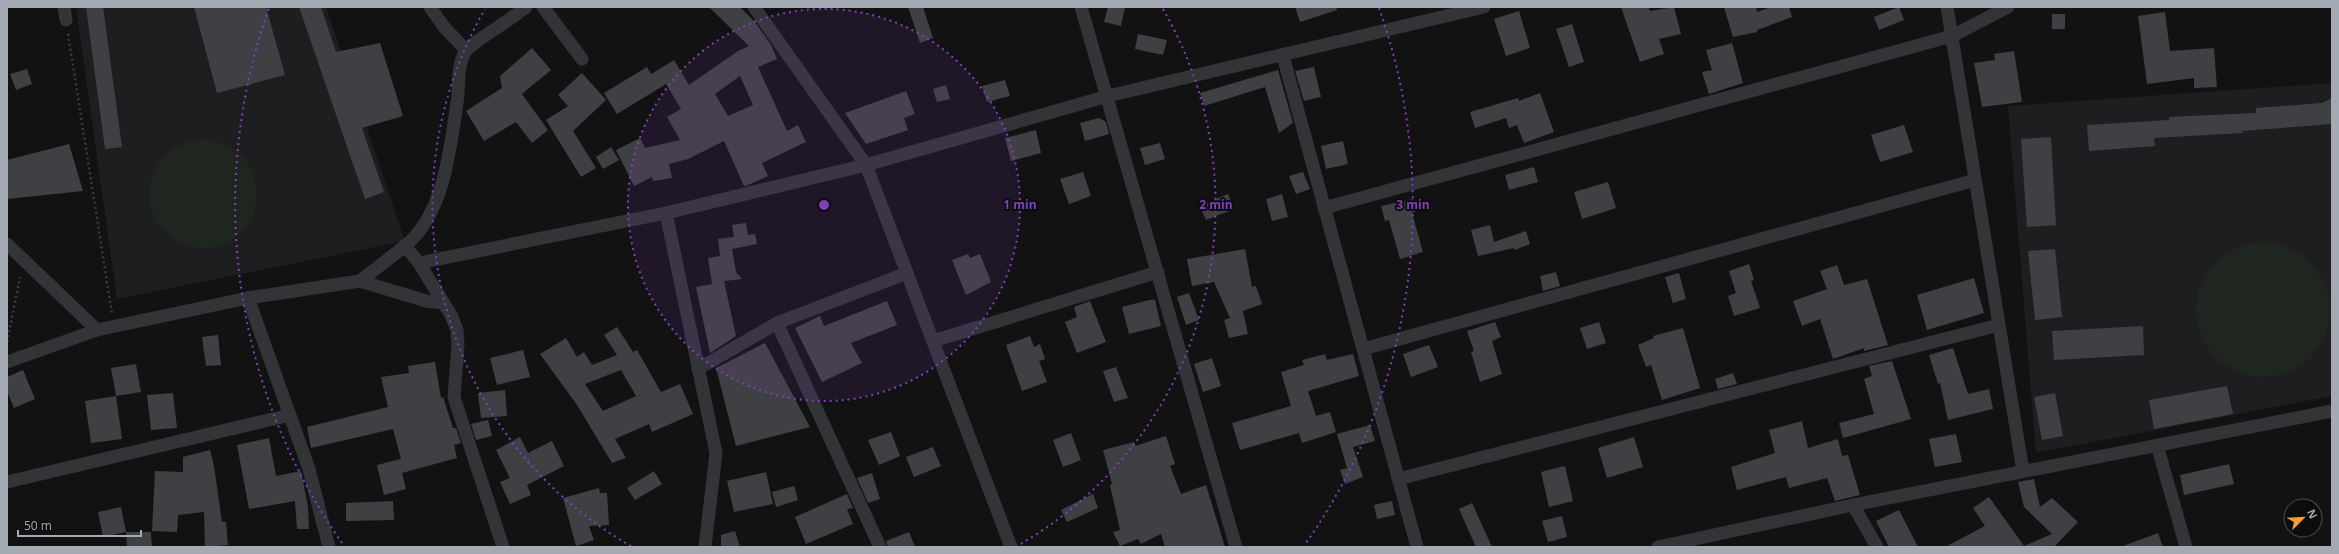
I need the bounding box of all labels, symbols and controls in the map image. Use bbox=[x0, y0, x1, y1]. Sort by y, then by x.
text: 1 min bbox=[1003, 196, 1037, 213]
text: 2 min bbox=[1199, 196, 1233, 213]
text: 3 min bbox=[1396, 196, 1430, 213]
centre of rings bbox=[817, 198, 831, 212]
north arrow bbox=[2283, 498, 2323, 538]
text: N bbox=[2304, 507, 2321, 521]
scale bar bbox=[18, 512, 141, 538]
text: 50 m bbox=[24, 517, 52, 534]

